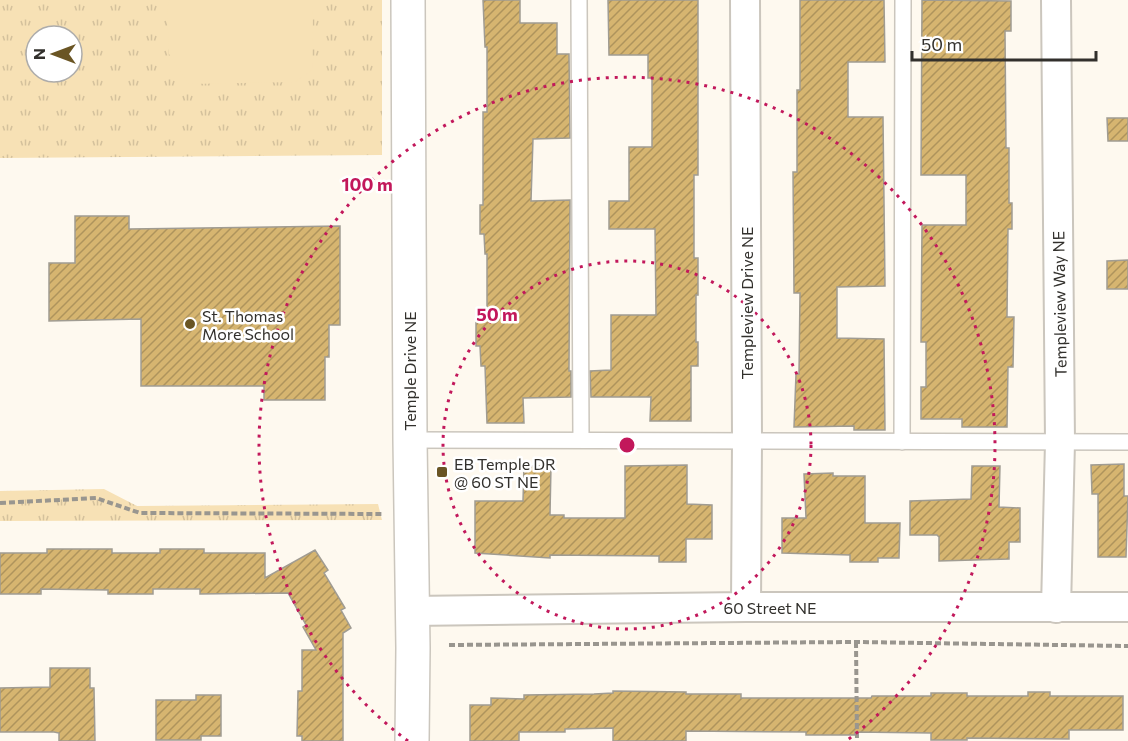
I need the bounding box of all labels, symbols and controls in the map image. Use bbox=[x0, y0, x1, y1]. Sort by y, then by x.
north arrow bbox=[24, 24, 84, 84]
scale bar bbox=[912, 24, 1096, 62]
text: 50 m bbox=[921, 33, 962, 55]
text: N bbox=[29, 48, 48, 60]
text: 100 m bbox=[341, 173, 393, 195]
street label: Templeview Drive NE bbox=[737, 227, 756, 379]
street label: Templeview Way NE bbox=[1048, 231, 1070, 377]
text: 50 m bbox=[476, 303, 518, 325]
place label: St. Thomas More School bbox=[202, 306, 294, 343]
street label: Temple Drive NE bbox=[400, 311, 419, 431]
marker: St. Thomas More School bbox=[183, 317, 197, 331]
centre of rings bbox=[617, 435, 637, 455]
place label: EB Temple DR @ 60 ST NE bbox=[454, 454, 556, 491]
marker: EB Temple DR @ 60 ST NE bbox=[435, 465, 449, 479]
street label: 60 Street NE bbox=[723, 598, 817, 617]

